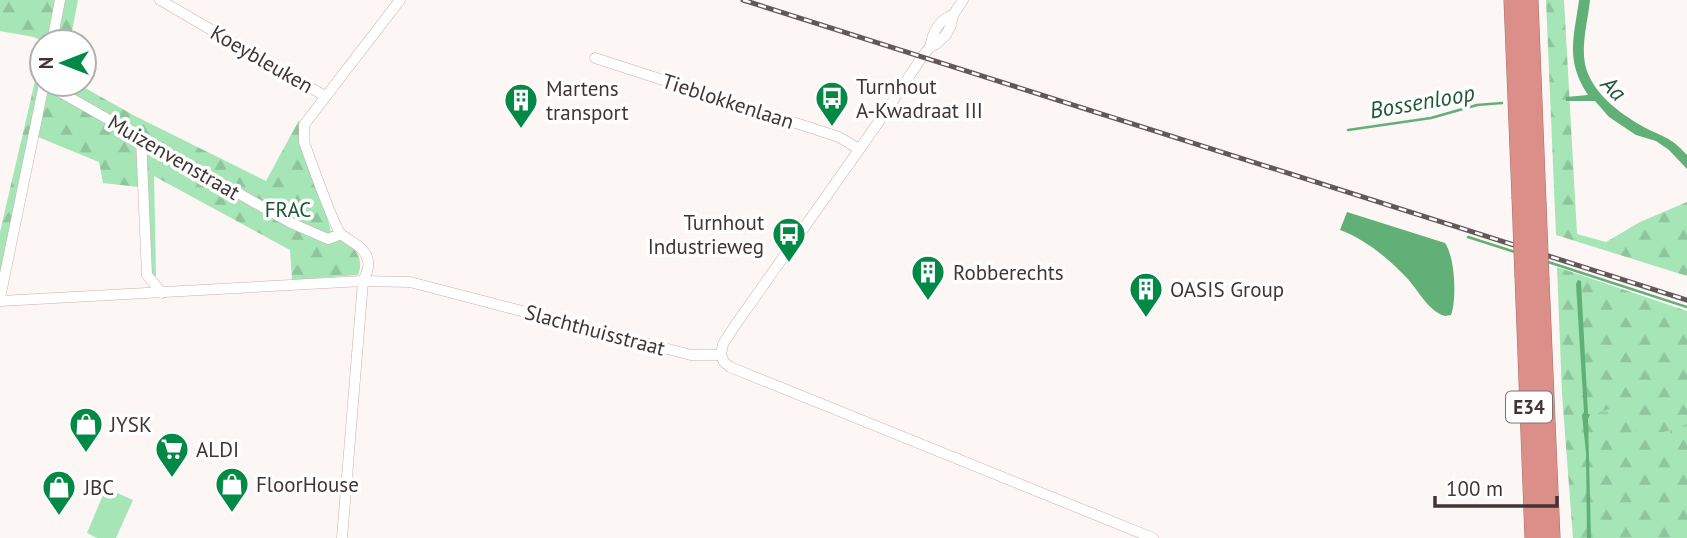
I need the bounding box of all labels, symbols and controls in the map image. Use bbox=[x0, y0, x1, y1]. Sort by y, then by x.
street label: Koeybleuken bbox=[206, 19, 318, 99]
north arrow bbox=[28, 28, 98, 98]
text: N bbox=[34, 57, 58, 69]
street label: Tieblokkenlaan bbox=[659, 67, 797, 135]
water label: Aa bbox=[1595, 69, 1633, 107]
place label: Turnhout A-Kwadraat III bbox=[856, 73, 983, 124]
place label: Martens transport bbox=[546, 75, 629, 126]
water label: Bossenloop bbox=[1367, 77, 1477, 124]
bus stop icon: Turnhout A-Kwadraat III bbox=[813, 79, 851, 128]
building icon: Martens transport bbox=[502, 81, 540, 130]
street label: Muizenvenstraat bbox=[103, 108, 245, 206]
park label: FRAC bbox=[265, 196, 311, 223]
place label: Turnhout Industrieweg bbox=[648, 209, 764, 260]
bus stop icon: Turnhout Industrieweg bbox=[770, 215, 808, 264]
building icon: Robberechts bbox=[909, 253, 947, 302]
place label: Robberechts bbox=[953, 259, 1064, 286]
building icon: OASIS Group bbox=[1127, 270, 1165, 319]
place label: OASIS Group bbox=[1170, 276, 1284, 303]
street label: Slachthuisstraat bbox=[522, 298, 668, 362]
road number: E34 bbox=[1506, 392, 1552, 422]
shop icon: JYSK bbox=[67, 405, 105, 454]
place label: JYSK bbox=[109, 411, 152, 438]
supermarket icon: ALDI bbox=[153, 430, 191, 479]
place label: ALDI bbox=[196, 436, 239, 463]
scale bar bbox=[1435, 464, 1558, 508]
shop icon: FloorHouse bbox=[213, 465, 251, 514]
shop icon: JBC bbox=[40, 468, 78, 517]
place label: FloorHouse bbox=[256, 471, 359, 498]
place label: JBC bbox=[83, 474, 114, 501]
text: 100 m bbox=[1446, 475, 1503, 502]

